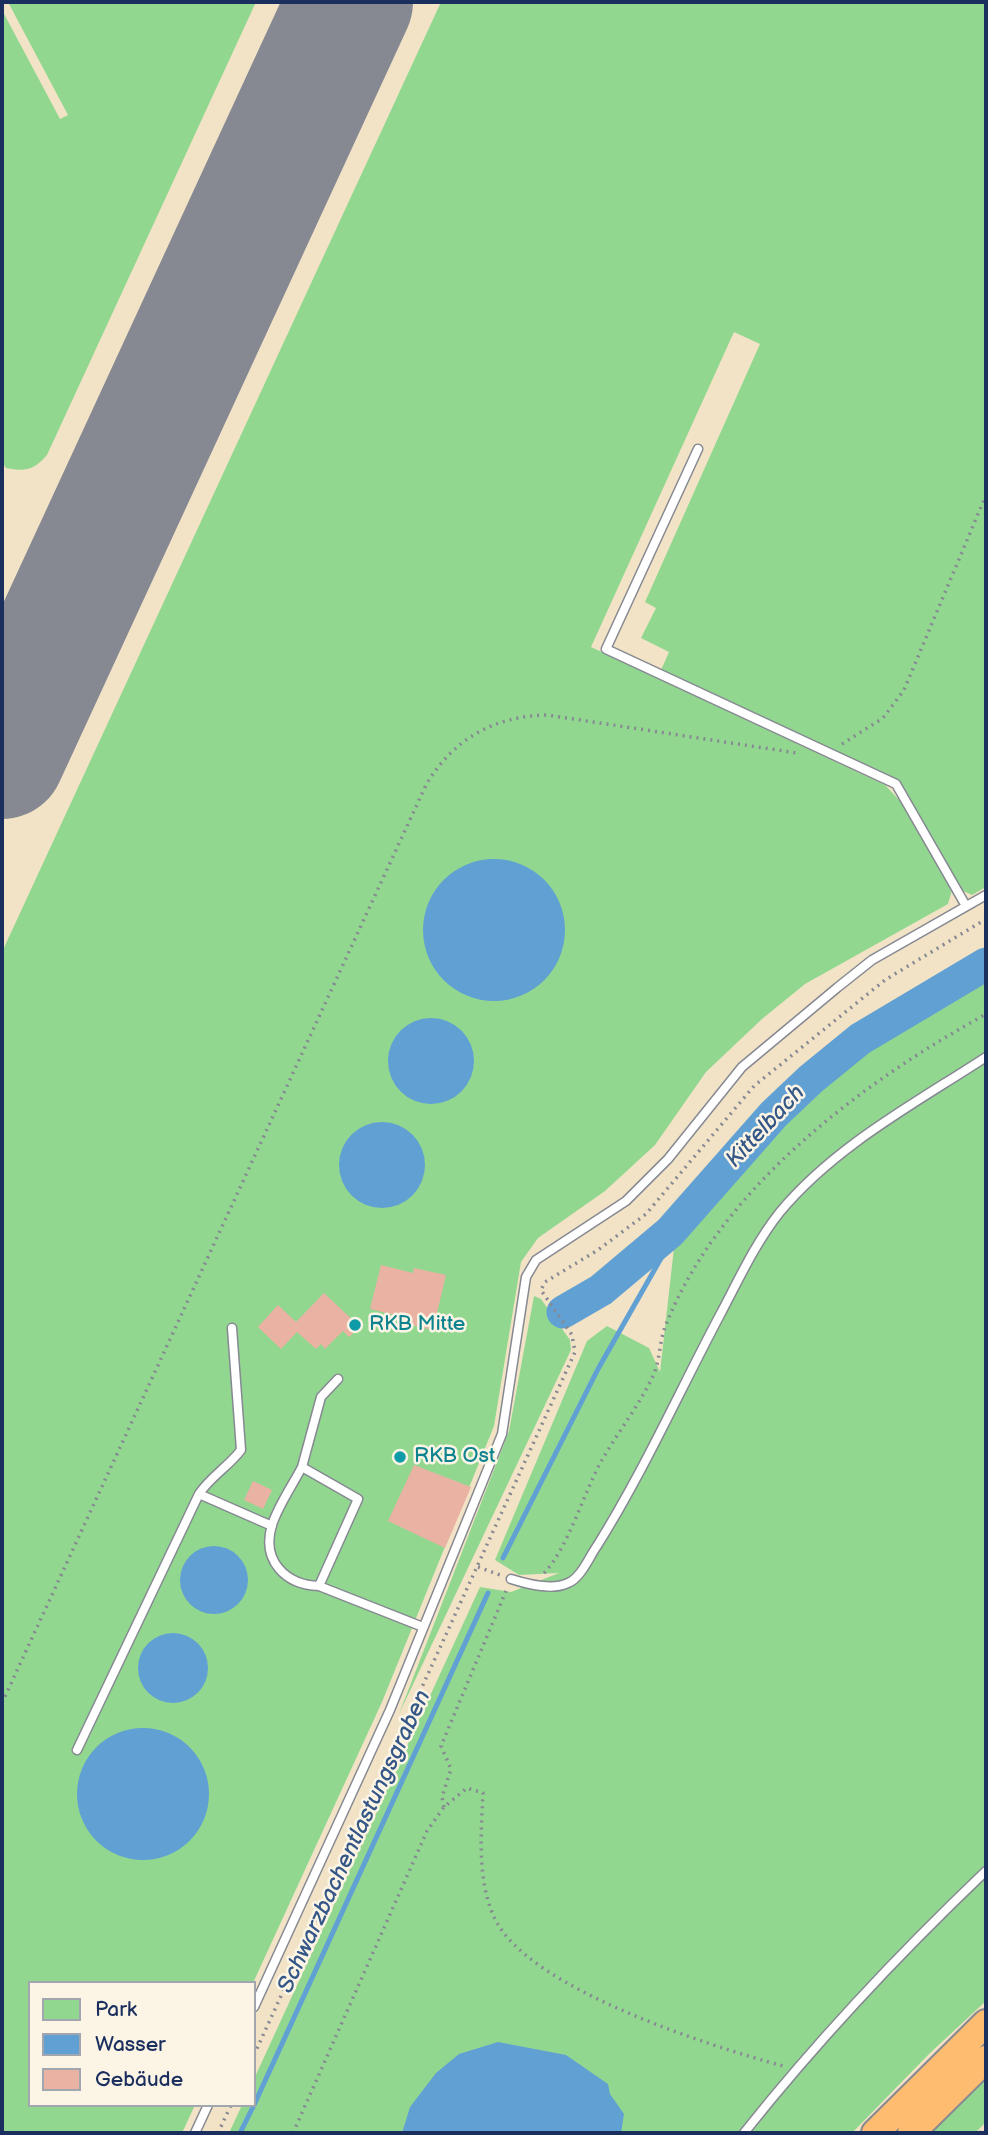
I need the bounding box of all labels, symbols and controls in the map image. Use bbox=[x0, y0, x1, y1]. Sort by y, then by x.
water label: Kittelbach bbox=[721, 1080, 811, 1174]
place label: RKB Mitte bbox=[369, 1312, 465, 1338]
marker: RKB Mitte bbox=[347, 1317, 363, 1333]
place label: RKB Ost bbox=[414, 1444, 495, 1470]
marker: RKB Ost bbox=[392, 1449, 408, 1465]
water label: Schwarzbachentlastungsgraben bbox=[273, 1686, 437, 1998]
legend bbox=[28, 1981, 256, 2107]
text: Park bbox=[95, 1997, 137, 2022]
text: Wasser bbox=[95, 2032, 166, 2057]
text: Gebäude bbox=[95, 2067, 183, 2092]

